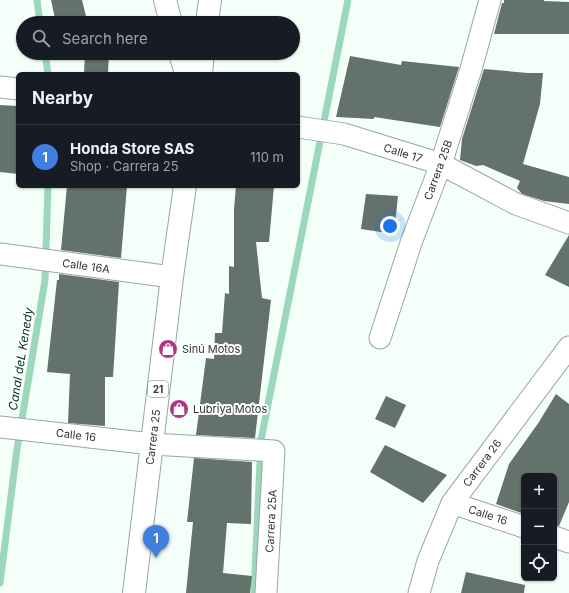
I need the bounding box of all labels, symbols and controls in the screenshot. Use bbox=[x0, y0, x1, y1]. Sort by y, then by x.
search box bbox=[16, 16, 300, 60]
icon: search bbox=[30, 27, 52, 49]
text: Search here bbox=[62, 29, 148, 48]
text: Nearby bbox=[32, 88, 93, 108]
street label: Carrera 25B bbox=[421, 138, 455, 202]
text: Honda Store SAS bbox=[70, 139, 194, 158]
street label: Calle 17 bbox=[382, 140, 424, 166]
text: 1 bbox=[42, 149, 48, 165]
text: 110 m bbox=[250, 149, 284, 165]
text: Shop · Carrera 25 bbox=[70, 158, 179, 174]
your location bbox=[380, 216, 400, 236]
street label: Calle 16A bbox=[61, 256, 111, 276]
water label: Canal deL Kenedy bbox=[5, 306, 36, 411]
shop icon: Sinú Motos bbox=[157, 338, 179, 360]
place label: Sinú Motos bbox=[182, 342, 240, 356]
road number: 21 bbox=[148, 381, 168, 397]
shop icon: Lubriya Motos bbox=[168, 398, 190, 420]
place label: Lubriya Motos bbox=[193, 402, 267, 416]
street label: Carrera 25 bbox=[143, 408, 163, 466]
street label: Calle 16 bbox=[55, 426, 97, 444]
street label: Carrera 26 bbox=[460, 436, 504, 490]
map controls bbox=[521, 473, 557, 581]
button: + bbox=[521, 473, 557, 509]
street label: Carrera 25A bbox=[262, 489, 280, 553]
street label: Calle 16 bbox=[467, 502, 510, 528]
button: − bbox=[521, 509, 557, 545]
pin: 1 bbox=[143, 525, 169, 558]
button: locate bbox=[521, 545, 557, 581]

